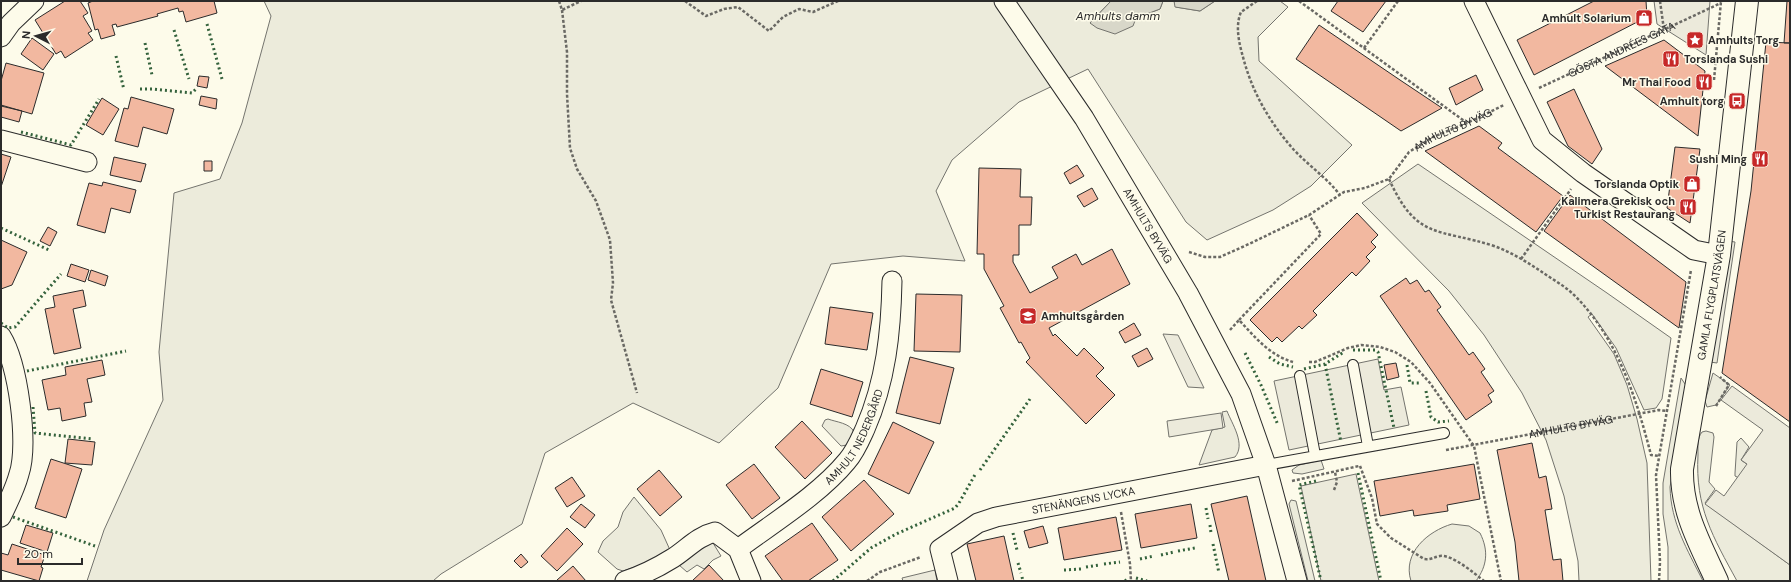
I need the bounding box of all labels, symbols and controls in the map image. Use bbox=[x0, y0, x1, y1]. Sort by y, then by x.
water label: Amhults damm bbox=[1075, 8, 1161, 24]
shop icon: Amhult Solarium bbox=[1634, 8, 1654, 28]
place label: Amhult Solarium bbox=[1542, 11, 1631, 25]
north arrow bbox=[16, 16, 56, 56]
street label: GÖSTA ANDRÉES GATA bbox=[1566, 18, 1677, 81]
text: N bbox=[19, 30, 33, 40]
place icon: Amhults Torg bbox=[1685, 30, 1705, 50]
place label: Amhults Torg bbox=[1708, 33, 1780, 47]
restaurant icon: Torslanda Sushi bbox=[1661, 49, 1681, 69]
place label: Torslanda Sushi bbox=[1684, 52, 1768, 66]
restaurant icon: Mr Thai Food bbox=[1694, 72, 1714, 92]
place label: Mr Thai Food bbox=[1622, 75, 1691, 89]
bus stop icon: Amhult torg bbox=[1727, 91, 1747, 111]
place label: Amhult torg bbox=[1660, 94, 1724, 108]
street label: AMHULTS BYVÄG bbox=[1411, 105, 1494, 154]
restaurant icon: Sushi Ming bbox=[1750, 149, 1770, 169]
place label: Sushi Ming bbox=[1689, 152, 1747, 166]
shop icon: Torslanda Optik bbox=[1682, 174, 1702, 194]
place label: Torslanda Optik bbox=[1594, 177, 1680, 191]
street label: AMHULTS BYVÄG bbox=[1120, 185, 1176, 266]
place label: Kalimera Grekisk och Turkist Restaurang bbox=[1561, 194, 1675, 221]
restaurant icon: Kalimera Grekisk och Turkist Restaurang bbox=[1678, 197, 1698, 217]
street label: GAMLA FLYGPLATSVÄGEN bbox=[1694, 229, 1729, 361]
school or university icon: Amhultsgården bbox=[1018, 306, 1038, 326]
place label: Amhultsgården bbox=[1041, 309, 1125, 323]
street label: AMHULT NEDERGÅRD bbox=[822, 387, 886, 488]
street label: AMHULTS BYVÄG bbox=[1528, 412, 1614, 441]
street label: STENÄNGENS LYCKA bbox=[1031, 483, 1136, 517]
scale bar bbox=[18, 540, 82, 566]
text: 20 m bbox=[24, 546, 53, 562]

